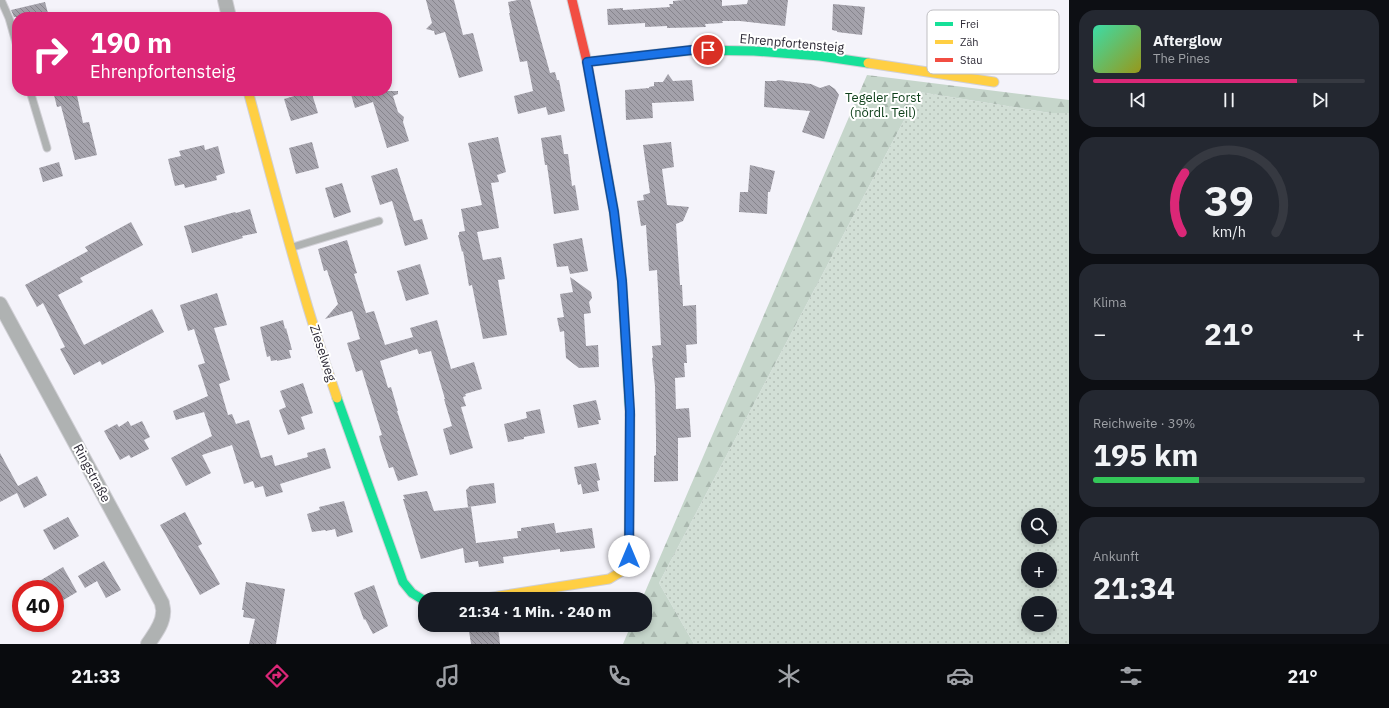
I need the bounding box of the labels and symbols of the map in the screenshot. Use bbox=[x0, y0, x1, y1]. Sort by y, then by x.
legend bbox=[927, 10, 1059, 74]
text: Frei bbox=[960, 17, 979, 31]
street label: Ehrenpfortensteig bbox=[739, 30, 845, 56]
pin bbox=[691, 33, 725, 67]
text: Zäh bbox=[960, 35, 979, 49]
text: Stau bbox=[960, 53, 982, 67]
park label: Tegeler Forst (nördl. Teil) bbox=[845, 89, 921, 121]
street label: Zieselweg bbox=[306, 322, 340, 384]
street label: Ringstraße bbox=[70, 441, 114, 505]
position arrow bbox=[608, 535, 650, 577]
speed limit sign: 40 bbox=[12, 580, 64, 632]

